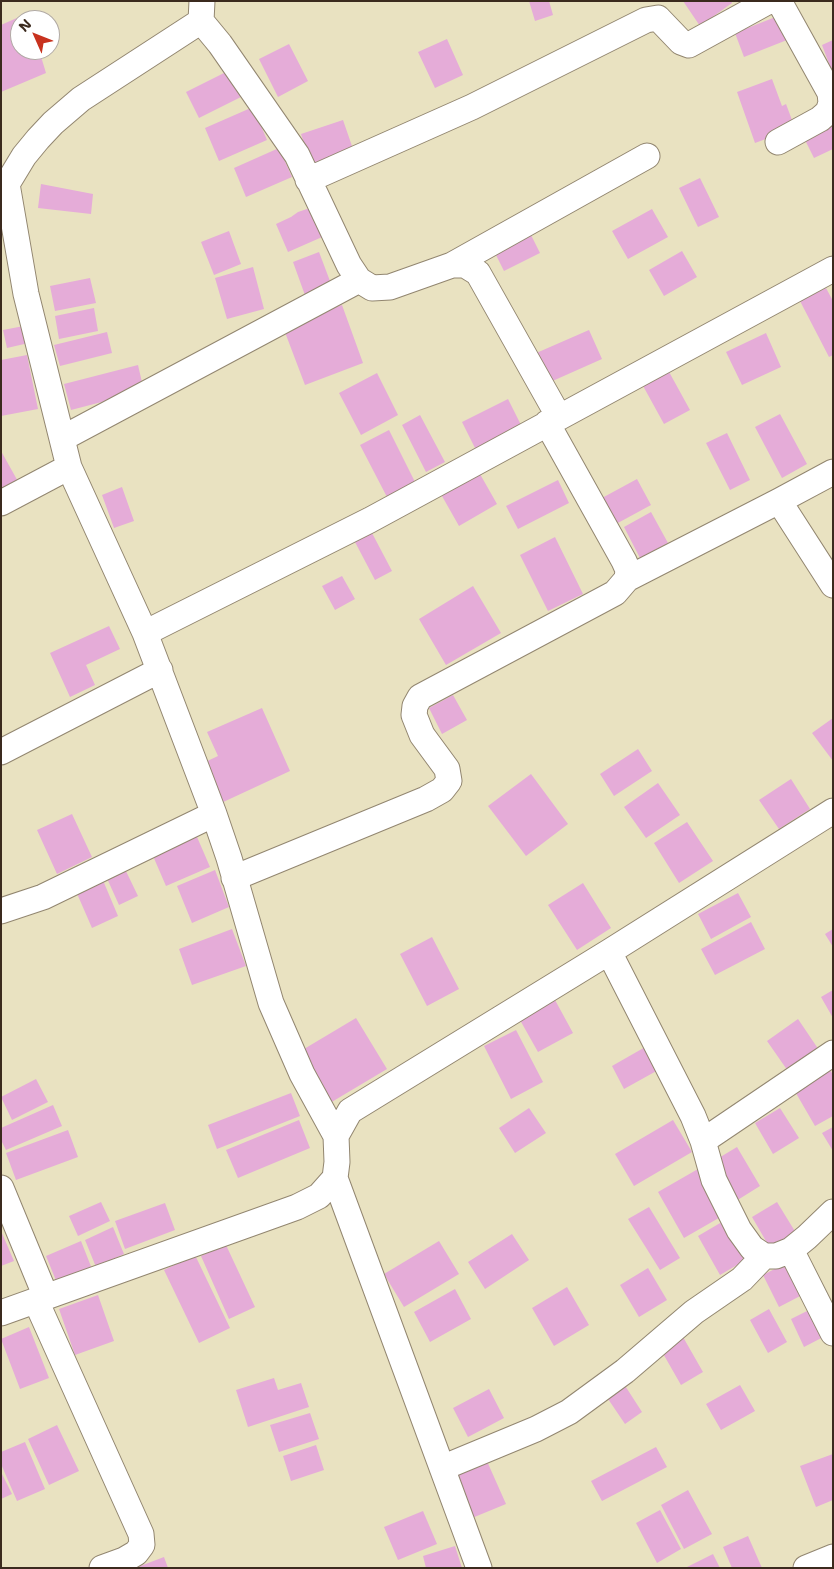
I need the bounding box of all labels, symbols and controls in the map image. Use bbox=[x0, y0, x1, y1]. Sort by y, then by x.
north arrow bbox=[10, 10, 60, 60]
text: N bbox=[15, 15, 35, 36]

